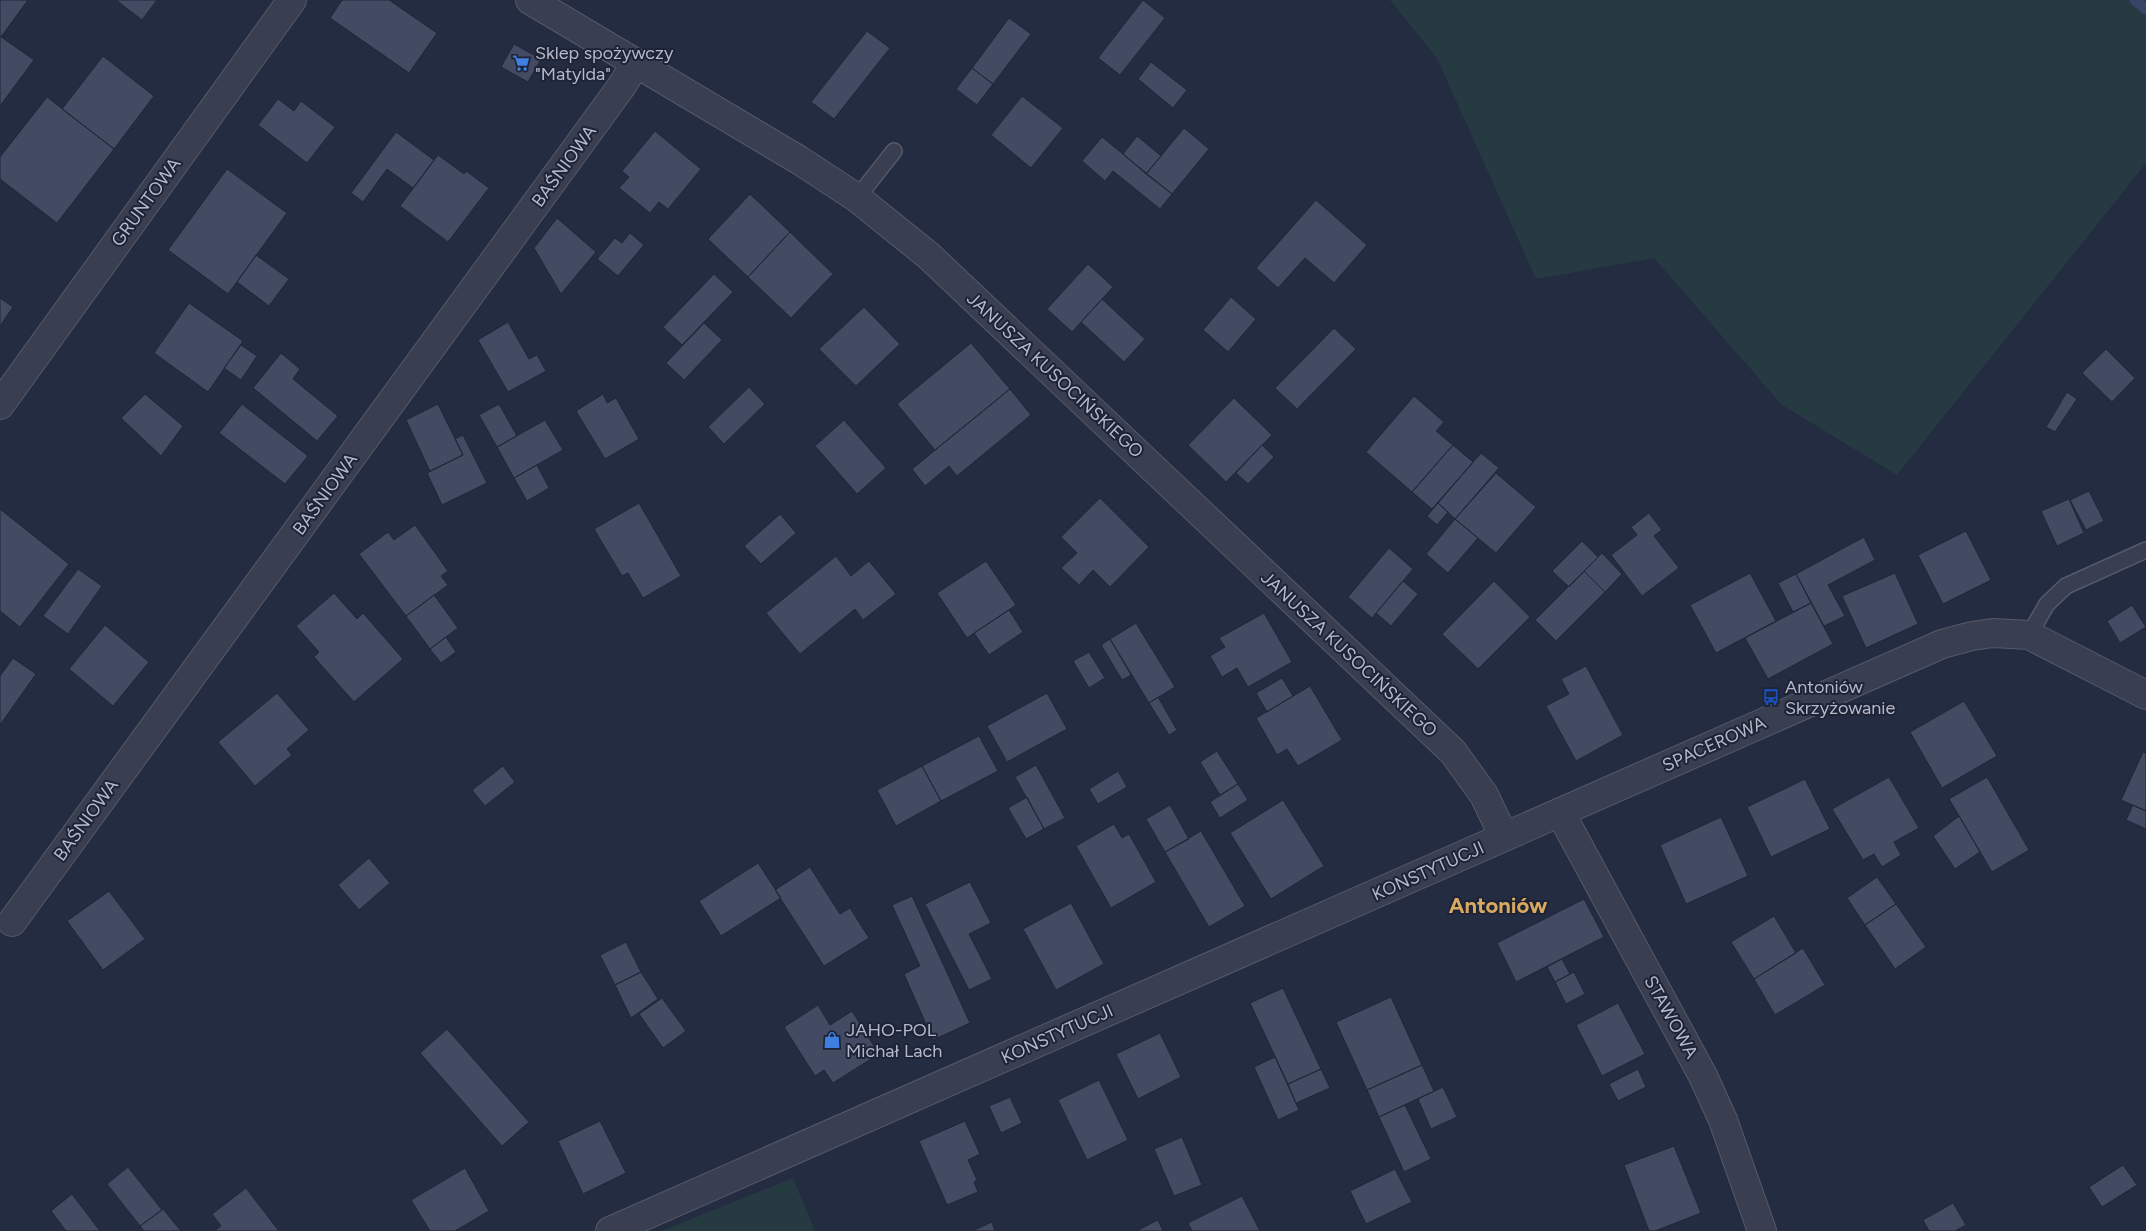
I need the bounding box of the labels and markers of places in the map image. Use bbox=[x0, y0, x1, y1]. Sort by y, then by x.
place label: Sklep spożywczy "Matylda" bbox=[535, 42, 674, 85]
supermarket icon: Sklep spożywczy "Matylda" bbox=[511, 53, 531, 73]
place label: Antoniów Skrzyżowanie bbox=[1785, 676, 1896, 719]
bus stop icon: Antoniów Skrzyżowanie bbox=[1761, 687, 1781, 707]
place label: JAHO-POL Michał Lach bbox=[846, 1019, 942, 1062]
shop icon: JAHO-POL Michał Lach bbox=[822, 1030, 842, 1050]

